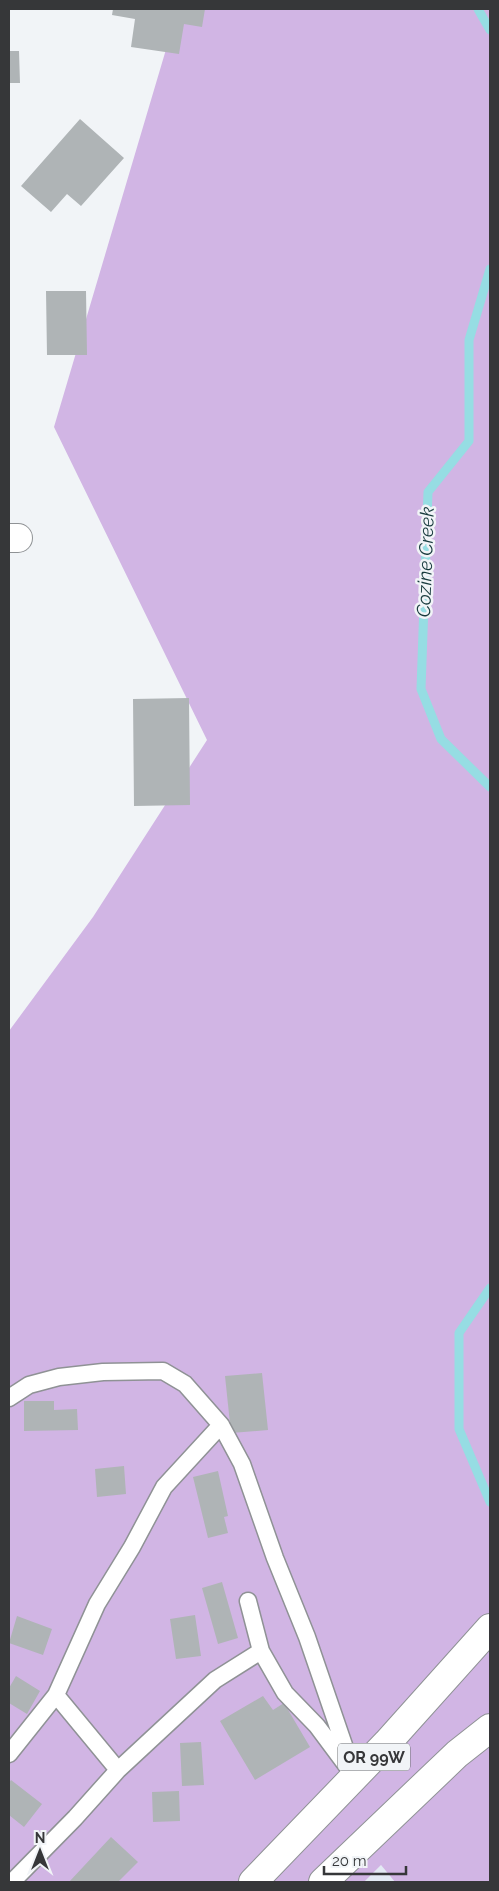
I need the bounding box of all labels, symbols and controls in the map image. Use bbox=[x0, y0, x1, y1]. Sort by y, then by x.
water label: Cozine Creek bbox=[412, 506, 438, 618]
road number: OR 99W bbox=[338, 1744, 410, 1770]
north arrow bbox=[15, 1826, 65, 1876]
text: N bbox=[35, 1830, 45, 1846]
scale bar bbox=[324, 1844, 406, 1876]
text: 20 m bbox=[332, 1852, 367, 1870]

